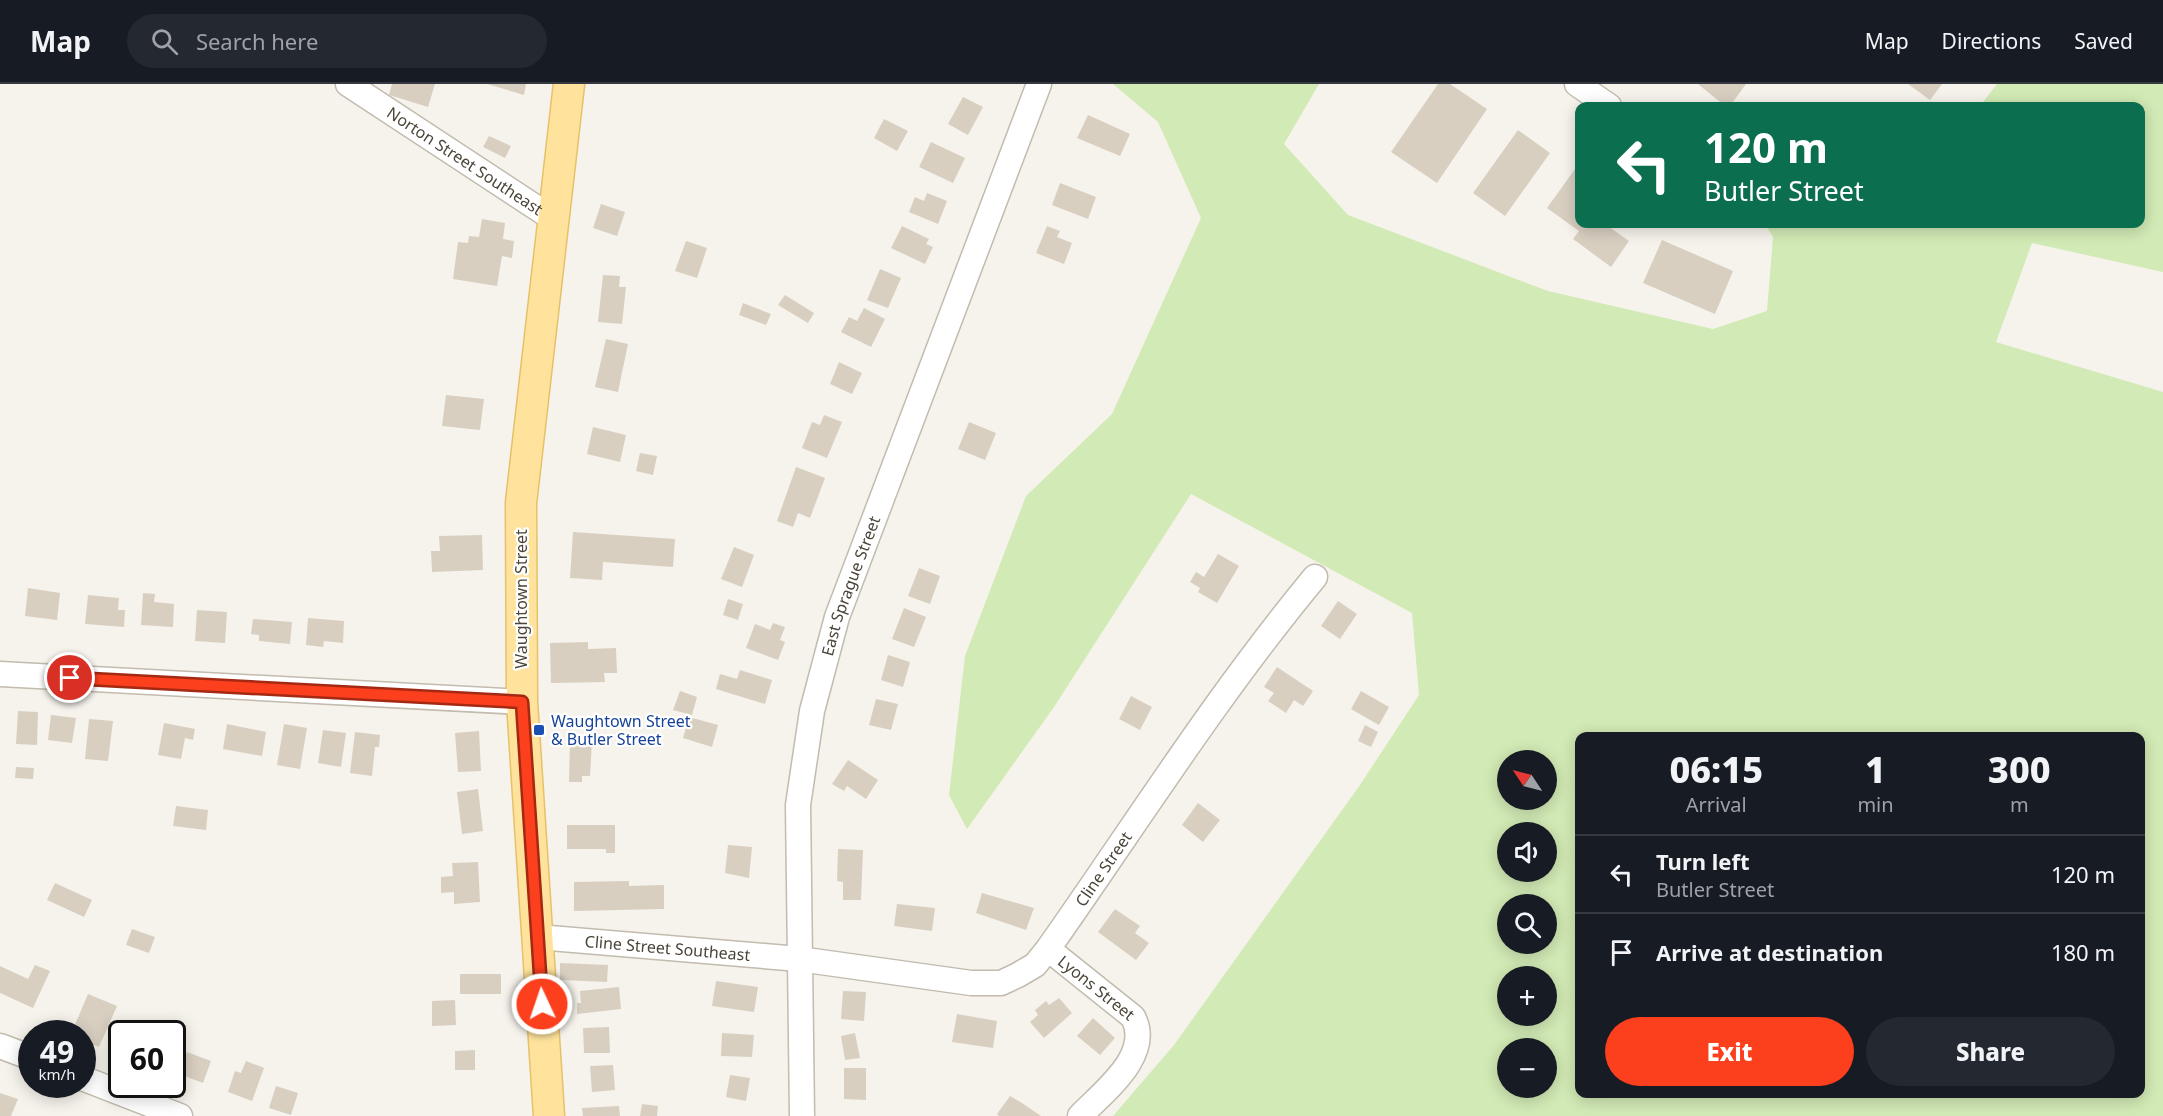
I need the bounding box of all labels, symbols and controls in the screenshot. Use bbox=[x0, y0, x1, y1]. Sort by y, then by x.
search box bbox=[127, 14, 547, 68]
text: Map bbox=[30, 22, 91, 60]
icon: search bbox=[148, 25, 181, 58]
text: Search here bbox=[196, 26, 318, 56]
text: Map bbox=[1865, 27, 1909, 55]
text: Directions bbox=[1942, 27, 2041, 55]
text: Saved bbox=[2074, 27, 2133, 55]
street label: Norton Street Southeast bbox=[383, 102, 547, 220]
text: 120 m bbox=[1704, 118, 1828, 175]
icon: left bbox=[1605, 126, 1683, 204]
text: Butler Street bbox=[1704, 172, 1864, 209]
street label: East Sprague Street bbox=[816, 513, 885, 658]
street label: Waughtown Street bbox=[510, 529, 532, 669]
pin bbox=[44, 652, 95, 703]
icon: arrive bbox=[53, 661, 86, 694]
place label: Waughtown Street & Butler Street bbox=[551, 710, 691, 750]
marker: Waughtown Street & Butler Street bbox=[532, 723, 546, 737]
text: 06:15 bbox=[1669, 745, 1763, 794]
text: 1 bbox=[1865, 745, 1886, 794]
text: 300 bbox=[1988, 745, 2051, 794]
north arrow bbox=[1497, 750, 1557, 810]
map controls bbox=[1497, 750, 1557, 1098]
text: Arrival bbox=[1686, 791, 1747, 818]
text: min bbox=[1857, 791, 1894, 818]
text: m bbox=[2010, 791, 2029, 818]
button: sound bbox=[1497, 822, 1557, 882]
street label: Cline Street bbox=[1070, 827, 1137, 911]
text: Turn left bbox=[1656, 846, 1750, 876]
icon: left bbox=[1605, 858, 1638, 891]
text: 120 m bbox=[2051, 859, 2115, 889]
text: Butler Street bbox=[1656, 876, 1774, 903]
button: search bbox=[1497, 894, 1557, 954]
street label: Cline Street Southeast bbox=[584, 930, 751, 966]
icon: arrive bbox=[1605, 936, 1638, 969]
text: Arrive at destination bbox=[1656, 937, 1883, 967]
text: 180 m bbox=[2051, 937, 2115, 967]
street label: Lyons Street bbox=[1053, 950, 1140, 1025]
button: + bbox=[1497, 966, 1557, 1026]
position arrow bbox=[510, 972, 574, 1036]
button: Exit bbox=[1605, 1017, 1854, 1086]
button: Share bbox=[1866, 1017, 2115, 1086]
speed limit sign: 60 bbox=[108, 1020, 186, 1098]
text: 49 bbox=[40, 1031, 74, 1072]
button: − bbox=[1497, 1038, 1557, 1098]
text: km/h bbox=[39, 1064, 75, 1084]

